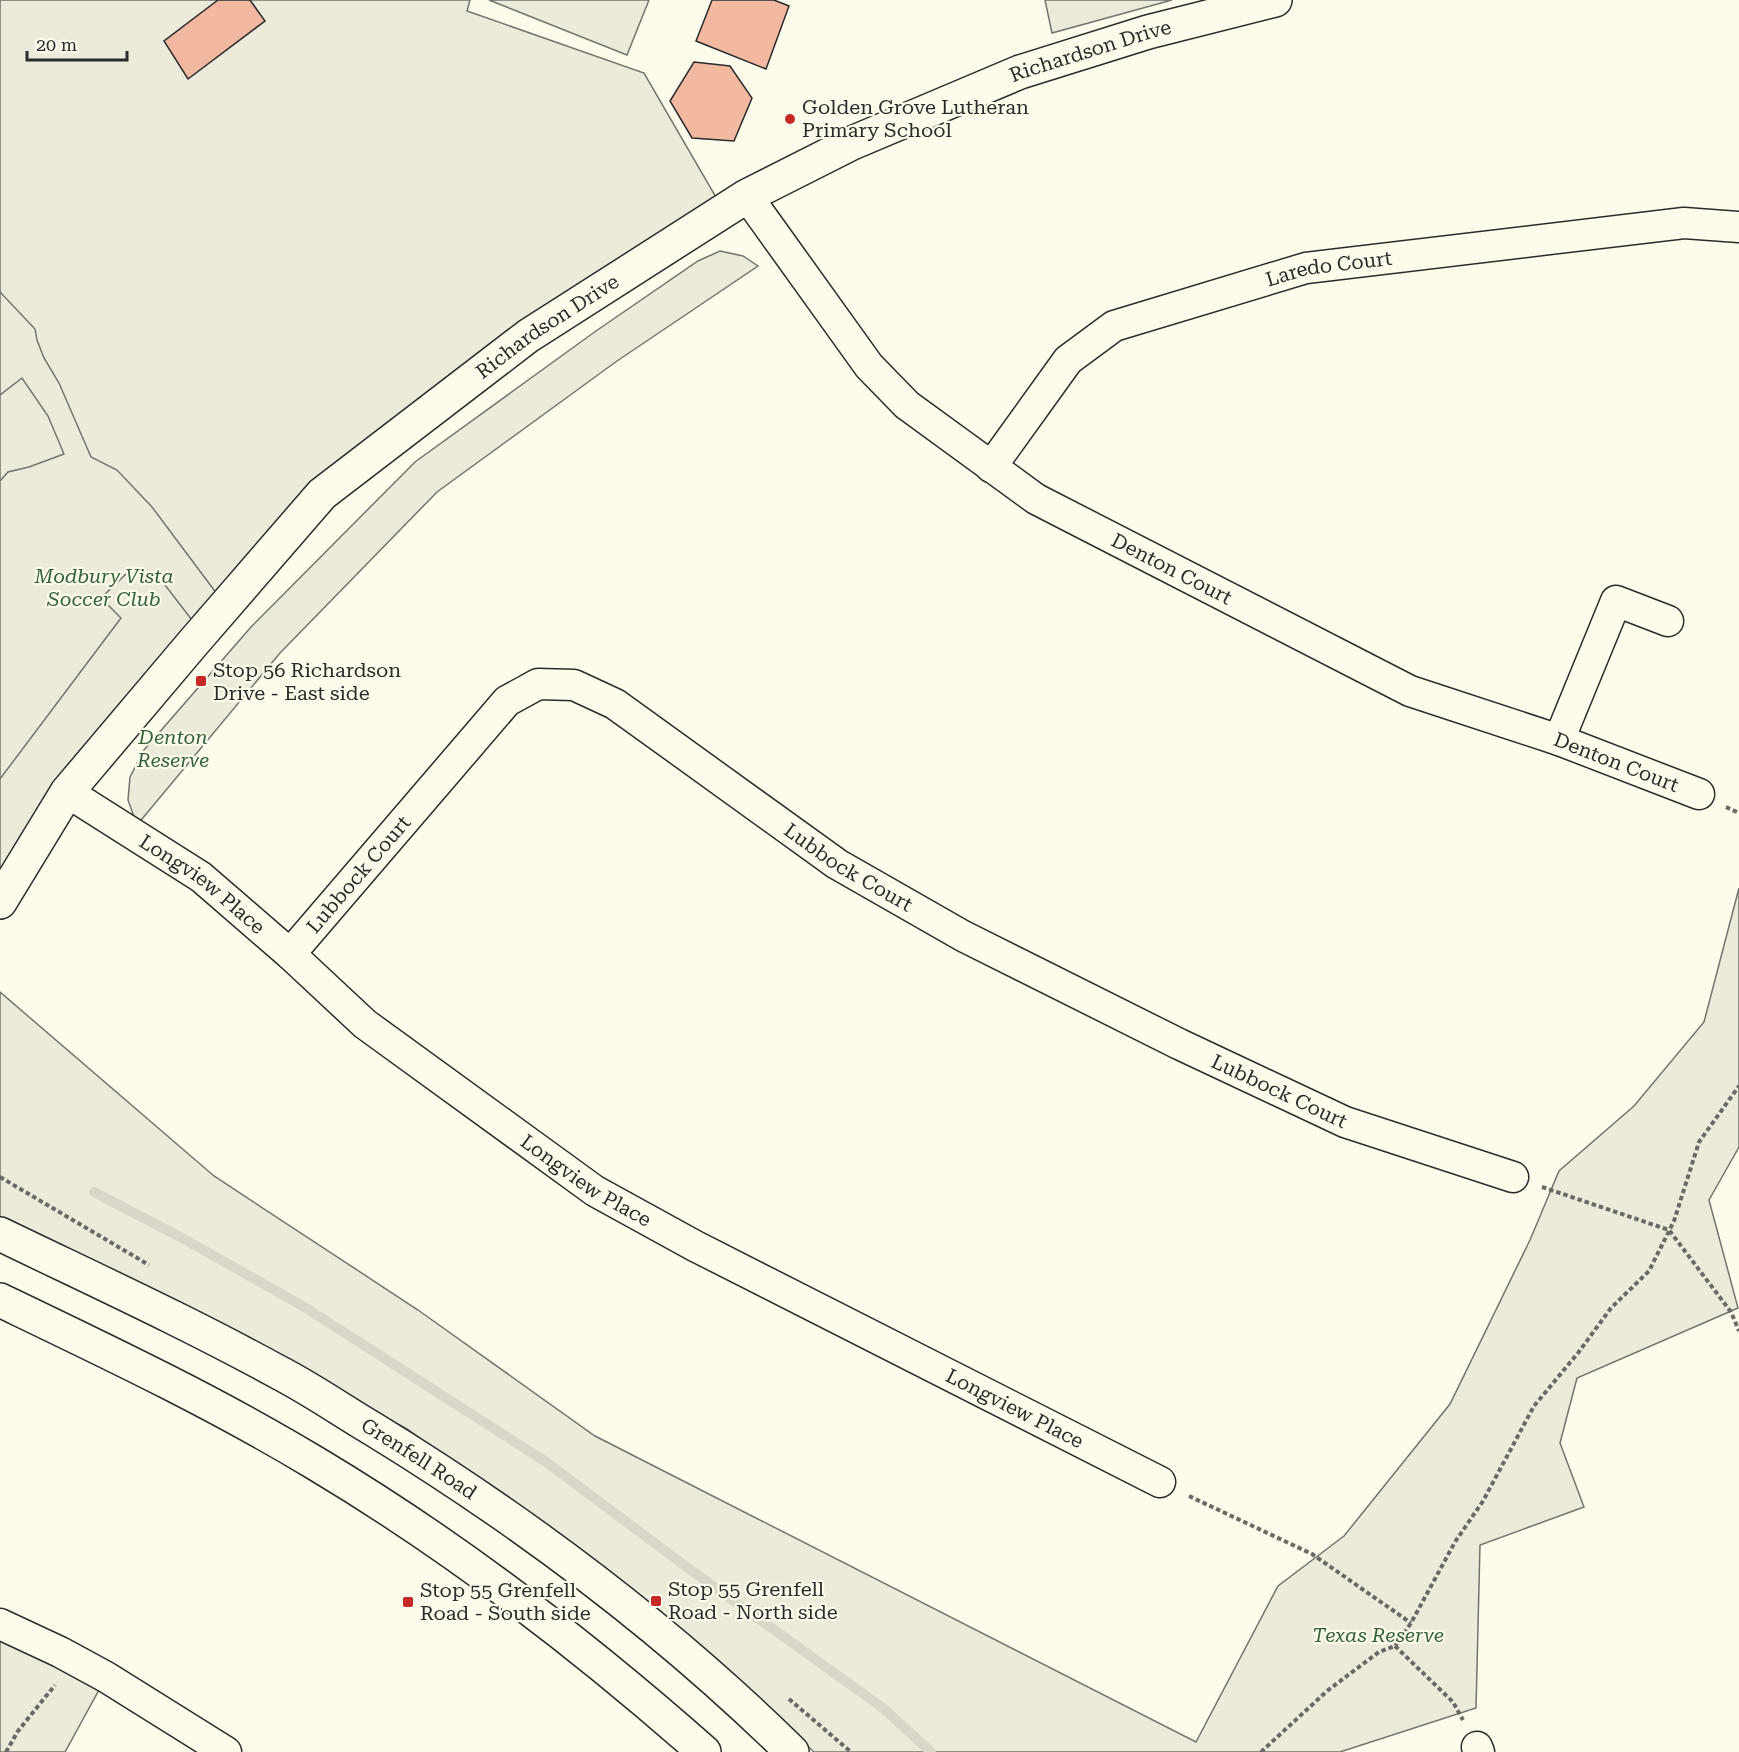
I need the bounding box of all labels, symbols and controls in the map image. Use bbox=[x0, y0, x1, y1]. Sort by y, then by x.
street label: Richardson Drive bbox=[1006, 15, 1174, 87]
scale bar bbox=[27, 24, 128, 62]
text: 20 m bbox=[36, 34, 77, 55]
place label: Golden Grove Lutheran Primary School bbox=[802, 95, 1029, 142]
marker: Golden Grove Lutheran Primary School bbox=[783, 112, 797, 126]
street label: Laredo Court bbox=[1263, 246, 1394, 292]
street label: Richardson Drive bbox=[471, 269, 623, 384]
street label: Denton Court bbox=[1108, 528, 1237, 610]
park label: Modbury Vista Soccer Club bbox=[33, 564, 174, 611]
place label: Stop 56 Richardson Drive - East side bbox=[213, 658, 401, 705]
marker: Stop 56 Richardson Drive - East side bbox=[194, 674, 208, 688]
park label: Denton Reserve bbox=[136, 725, 209, 772]
street label: Denton Court bbox=[1550, 727, 1683, 797]
street label: Lubbock Court bbox=[301, 810, 416, 938]
street label: Lubbock Court bbox=[780, 818, 917, 917]
street label: Longview Place bbox=[135, 829, 270, 939]
street label: Lubbock Court bbox=[1208, 1049, 1352, 1134]
street label: Longview Place bbox=[516, 1129, 656, 1232]
street label: Longview Place bbox=[942, 1363, 1088, 1453]
street label: Grenfell Road bbox=[357, 1413, 482, 1505]
place label: Stop 55 Grenfell Road - North side bbox=[668, 1577, 838, 1624]
place label: Stop 55 Grenfell Road - South side bbox=[420, 1578, 591, 1625]
marker: Stop 55 Grenfell Road - North side bbox=[649, 1594, 663, 1608]
marker: Stop 55 Grenfell Road - South side bbox=[401, 1595, 415, 1609]
park label: Texas Reserve bbox=[1312, 1623, 1444, 1647]

